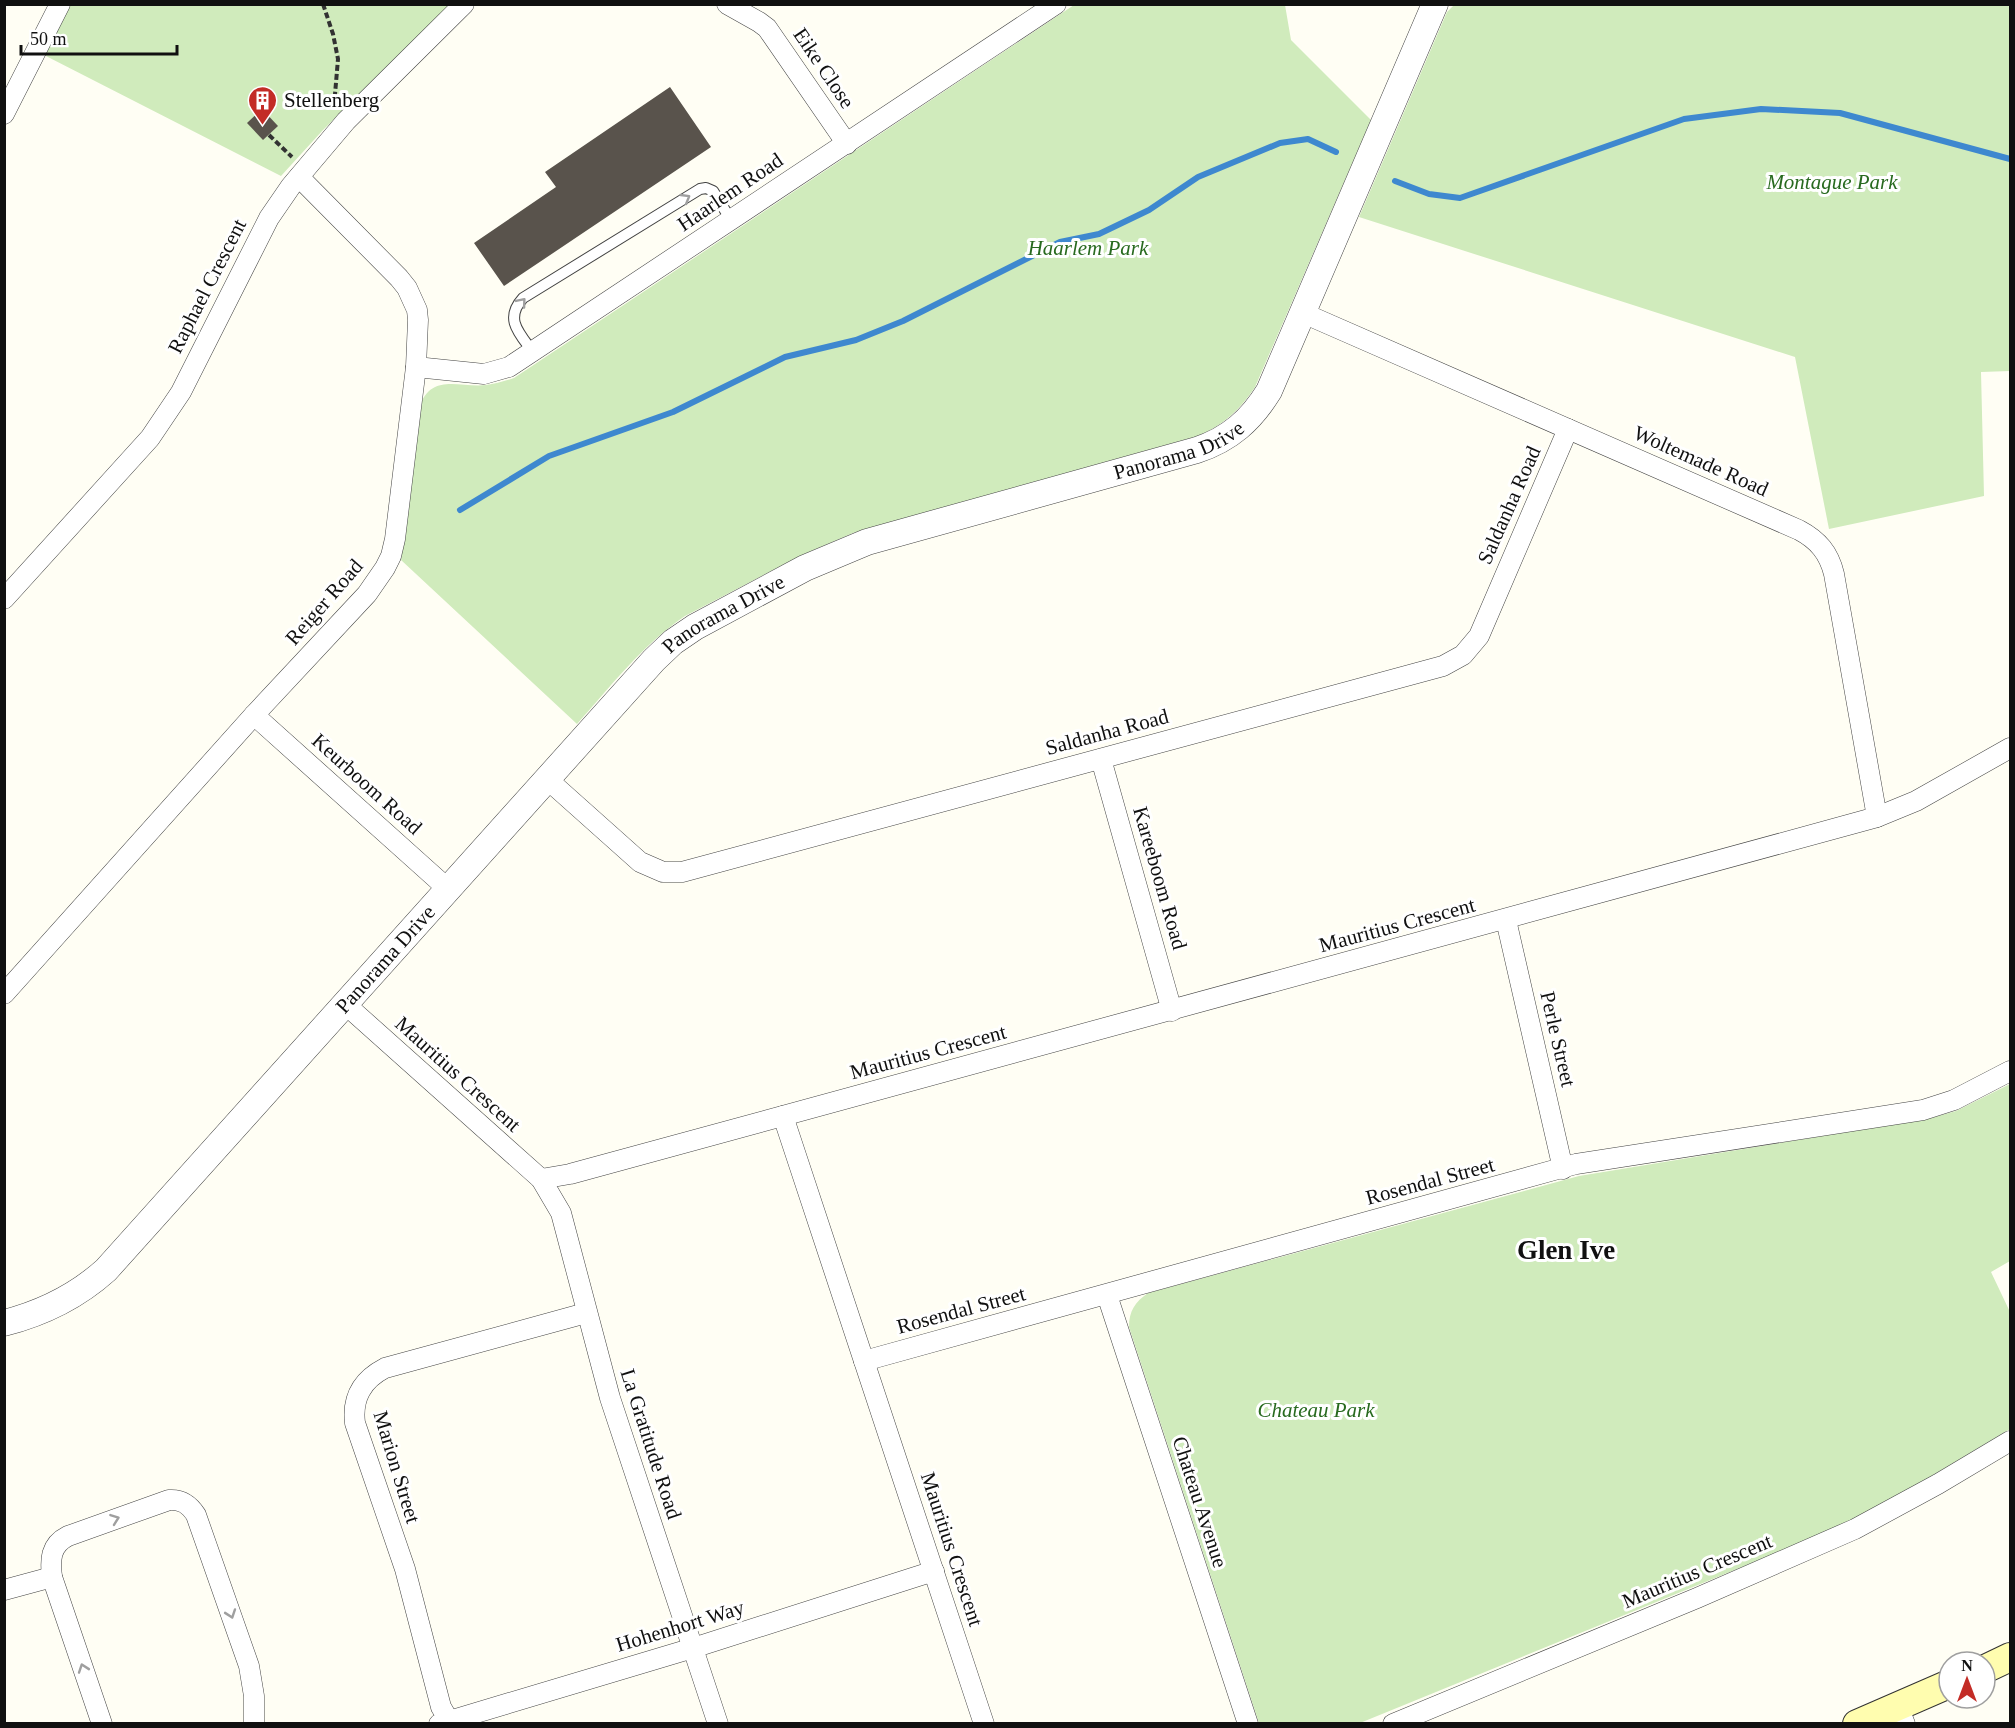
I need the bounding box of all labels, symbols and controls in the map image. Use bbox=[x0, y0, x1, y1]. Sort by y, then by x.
scale bar bbox=[21, 18, 177, 56]
street label: Eike Close bbox=[788, 23, 860, 113]
text: 50 m bbox=[30, 29, 67, 49]
building icon: Stellenberg bbox=[247, 84, 279, 126]
place label: Stellenberg bbox=[284, 88, 380, 112]
street label: Haarlem Road bbox=[673, 148, 788, 236]
park label: Montague Park bbox=[1765, 170, 1898, 194]
one-way arrow bbox=[680, 193, 690, 205]
street label: Raphael Crescent bbox=[163, 215, 251, 357]
park label: Haarlem Park bbox=[1027, 236, 1149, 260]
one-way arrow bbox=[514, 298, 525, 309]
street label: Panorama Drive bbox=[1111, 416, 1249, 485]
street label: Woltemade Road bbox=[1630, 421, 1772, 502]
street label: Saldanha Road bbox=[1472, 442, 1546, 568]
street label: Reiger Road bbox=[280, 554, 368, 650]
street label: Panorama Drive bbox=[657, 569, 788, 658]
street label: Saldanha Road bbox=[1043, 704, 1172, 760]
street label: Keurboom Road bbox=[307, 728, 427, 840]
street label: Kareeboom Road bbox=[1128, 804, 1192, 953]
street label: Mauritius Crescent bbox=[1316, 893, 1478, 957]
street label: Panorama Drive bbox=[331, 900, 440, 1018]
street label: Perle Street bbox=[1535, 989, 1581, 1089]
street label: Mauritius Crescent bbox=[390, 1011, 526, 1137]
street label: Mauritius Crescent bbox=[847, 1020, 1009, 1084]
street label: Rosendal Street bbox=[1363, 1152, 1497, 1210]
district label: Glen Ive bbox=[1517, 1235, 1615, 1265]
street label: Rosendal Street bbox=[894, 1281, 1028, 1339]
street label: La Gratitude Road bbox=[615, 1366, 687, 1522]
park label: Chateau Park bbox=[1257, 1398, 1375, 1422]
street label: Marion Street bbox=[369, 1408, 425, 1526]
street label: Chateau Avenue bbox=[1167, 1433, 1233, 1571]
street label: Mauritius Crescent bbox=[916, 1469, 988, 1629]
one-way arrow bbox=[109, 1514, 120, 1527]
street label: Mauritius Crescent bbox=[1618, 1529, 1776, 1613]
street label: Hohenhort Way bbox=[613, 1595, 747, 1657]
one-way arrow bbox=[223, 1608, 236, 1619]
north arrow bbox=[1937, 1650, 1997, 1710]
text: N bbox=[1961, 1657, 1973, 1674]
one-way arrow bbox=[78, 1663, 91, 1674]

